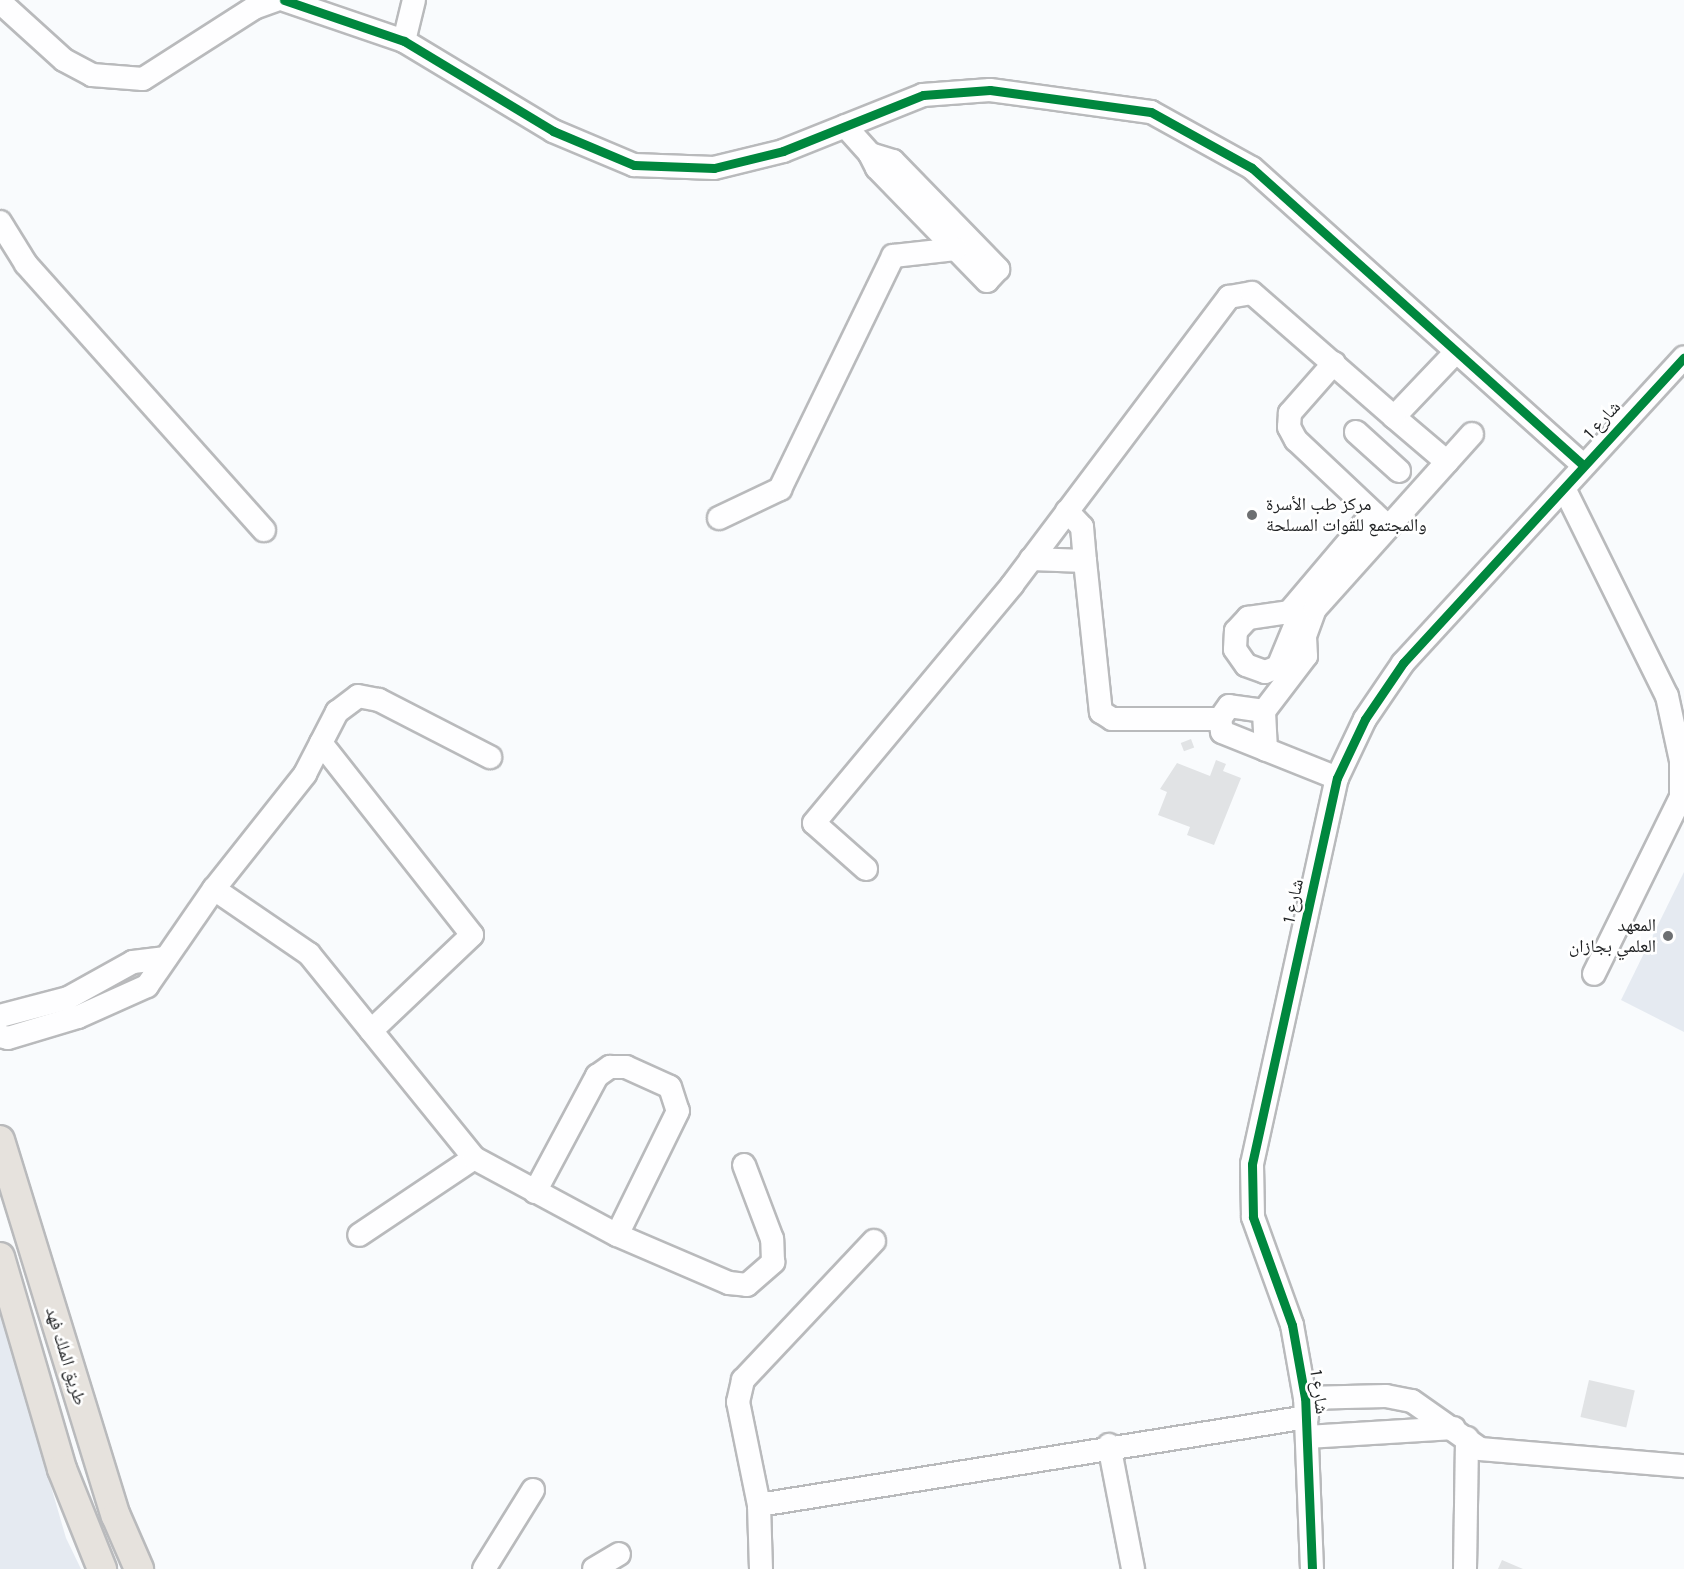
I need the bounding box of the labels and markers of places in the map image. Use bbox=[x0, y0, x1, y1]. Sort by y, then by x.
place label: مركز طب الأسرة والمجتمع للقوات المسلحة bbox=[1266, 494, 1427, 536]
marker: مركز طب الأسرة والمجتمع للقوات المسلحة bbox=[1243, 506, 1261, 524]
place label: المعهد العلمي بجازان bbox=[1569, 915, 1656, 958]
marker: المعهد العلمي بجازان bbox=[1661, 929, 1675, 943]

